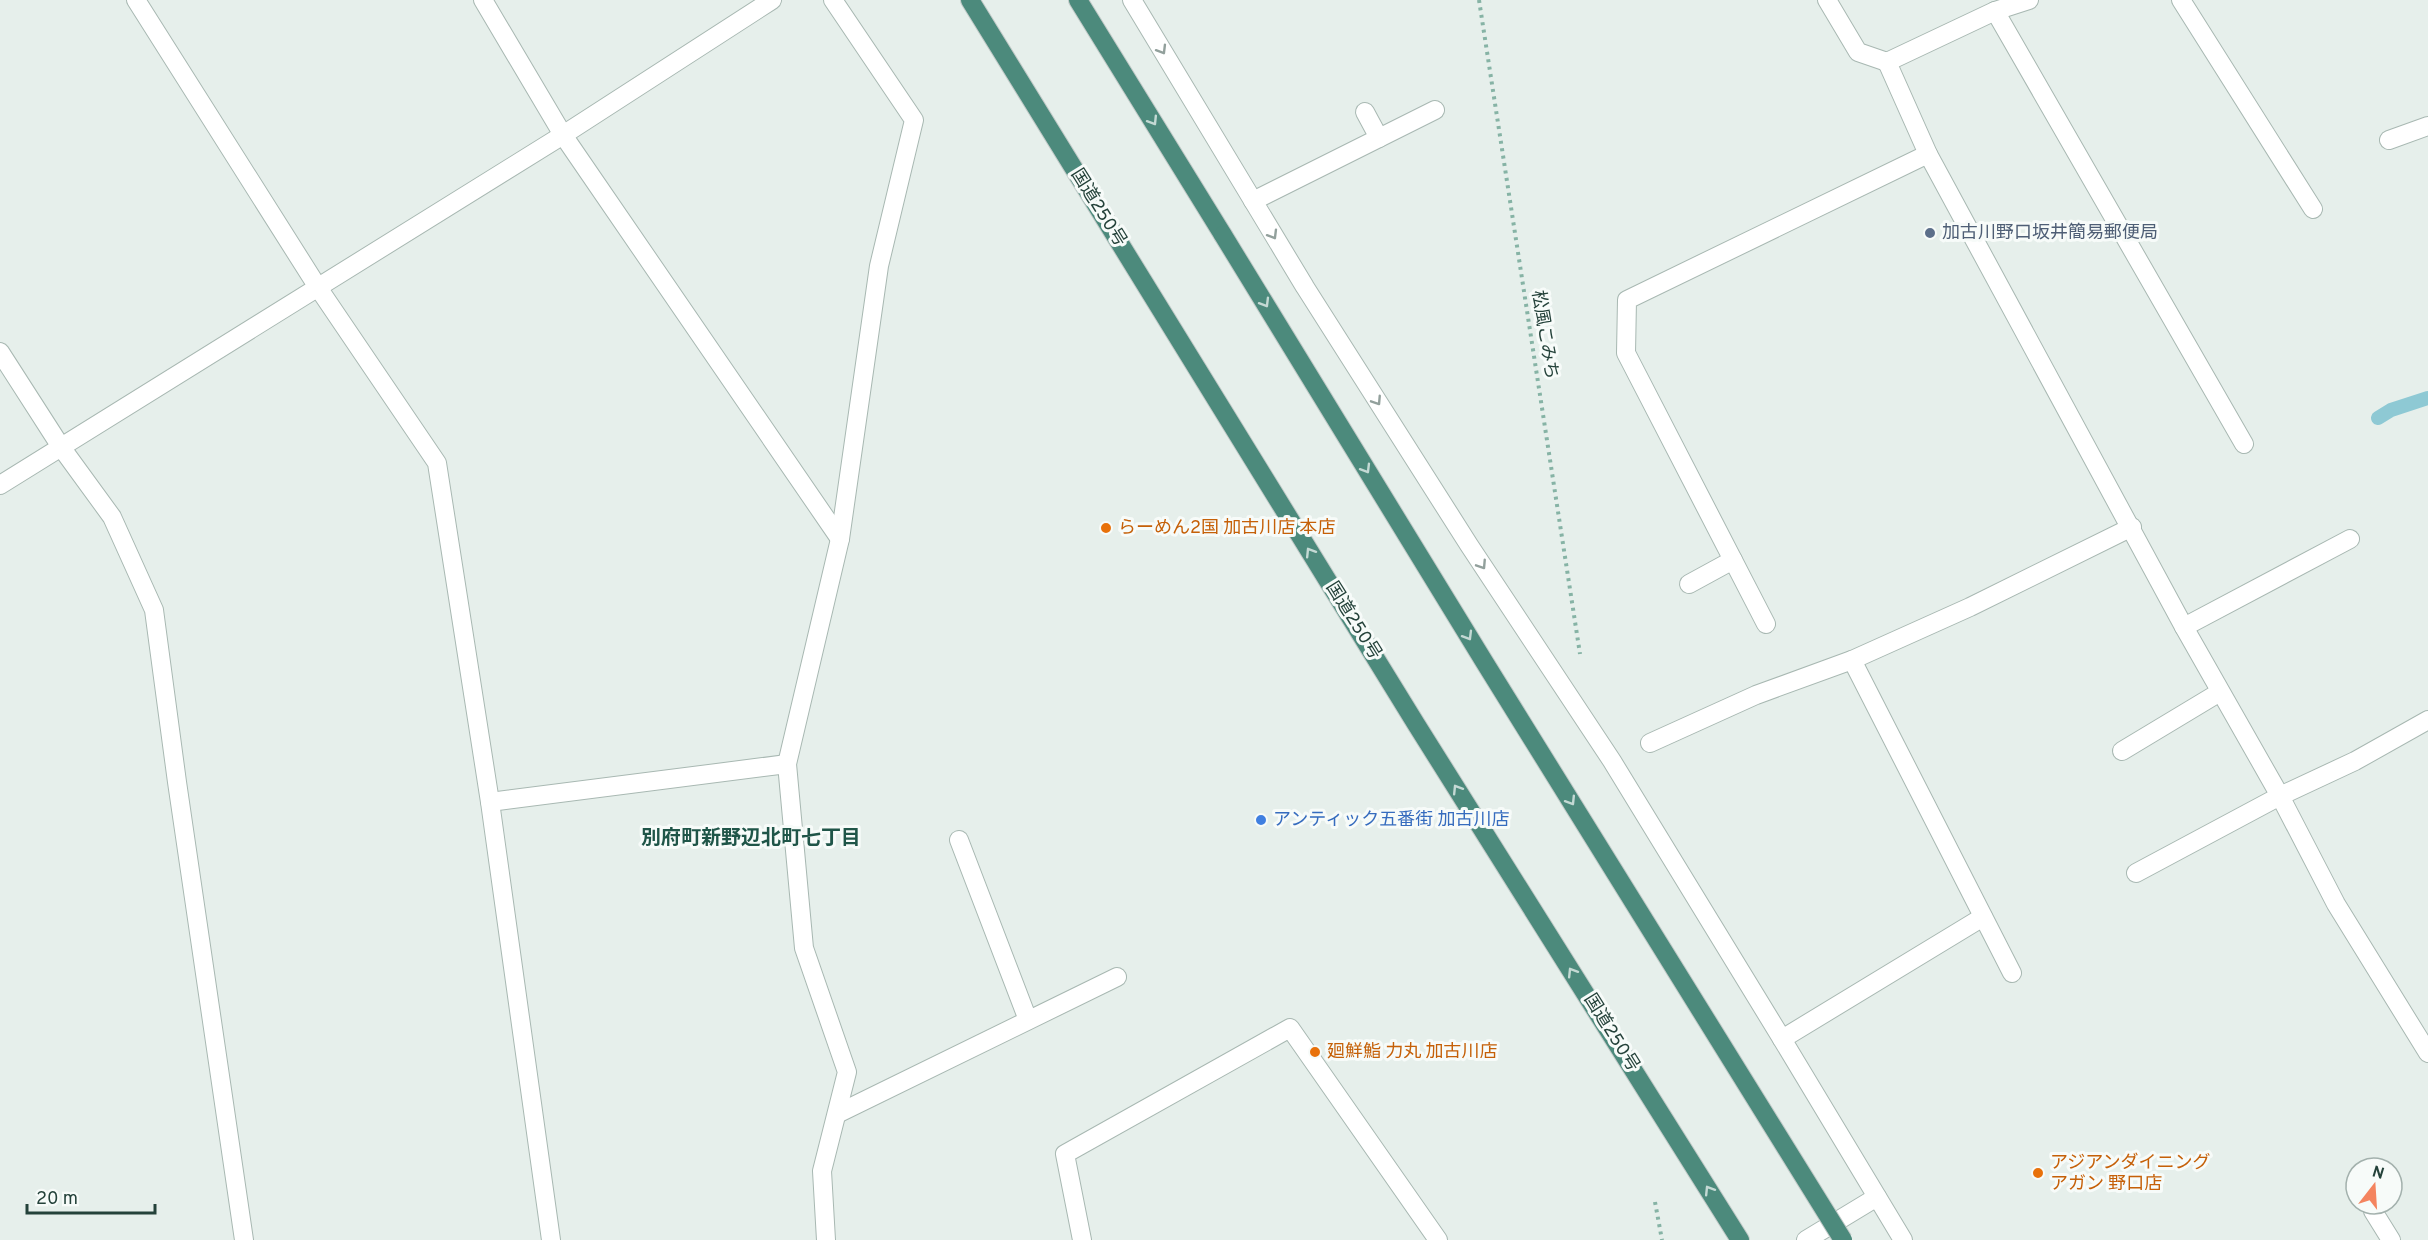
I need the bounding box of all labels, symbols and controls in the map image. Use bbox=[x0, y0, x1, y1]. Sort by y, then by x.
one-way arrow bbox=[1155, 44, 1167, 54]
one-way arrow bbox=[1146, 115, 1158, 125]
street label: 国道250号 bbox=[1065, 165, 1131, 251]
place label: 加古川野口坂井簡易郵便局 bbox=[1942, 222, 2158, 245]
marker: 加古川野口坂井簡易郵便局 bbox=[1923, 226, 1937, 240]
one-way arrow bbox=[1266, 229, 1278, 239]
street label: 松風こみち bbox=[1526, 289, 1562, 381]
one-way arrow bbox=[1257, 297, 1269, 307]
one-way arrow bbox=[1370, 394, 1381, 405]
one-way arrow bbox=[1359, 463, 1371, 473]
place label: らーめん2国 加古川店 本店 bbox=[1118, 517, 1335, 540]
marker: らーめん2国 加古川店 本店 bbox=[1099, 521, 1113, 535]
one-way arrow bbox=[1306, 548, 1318, 558]
one-way arrow bbox=[1475, 558, 1486, 569]
street label: 国道250号 bbox=[1320, 578, 1386, 664]
one-way arrow bbox=[1460, 630, 1472, 640]
one-way arrow bbox=[1453, 785, 1465, 795]
one-way arrow bbox=[1563, 795, 1574, 806]
place label: アンティック五番街 加古川店 bbox=[1273, 809, 1509, 832]
marker: アンティック五番街 加古川店 bbox=[1254, 813, 1268, 827]
district label: 別府町新野辺北町七丁目 bbox=[641, 826, 861, 852]
one-way arrow bbox=[1568, 968, 1580, 978]
street label: 国道250号 bbox=[1578, 990, 1644, 1076]
place label: 廻鮮鮨 力丸 加古川店 bbox=[1327, 1041, 1497, 1064]
marker: 廻鮮鮨 力丸 加古川店 bbox=[1308, 1045, 1322, 1059]
place label: アジアンダイニング アガン 野口店 bbox=[2050, 1152, 2211, 1196]
north arrow bbox=[2344, 1156, 2404, 1216]
text: N bbox=[2369, 1162, 2386, 1185]
marker: アジアンダイニング アガン 野口店 bbox=[2031, 1166, 2045, 1180]
scale bar bbox=[27, 1177, 154, 1215]
one-way arrow bbox=[1706, 1186, 1717, 1197]
text: 20 m bbox=[36, 1188, 78, 1211]

